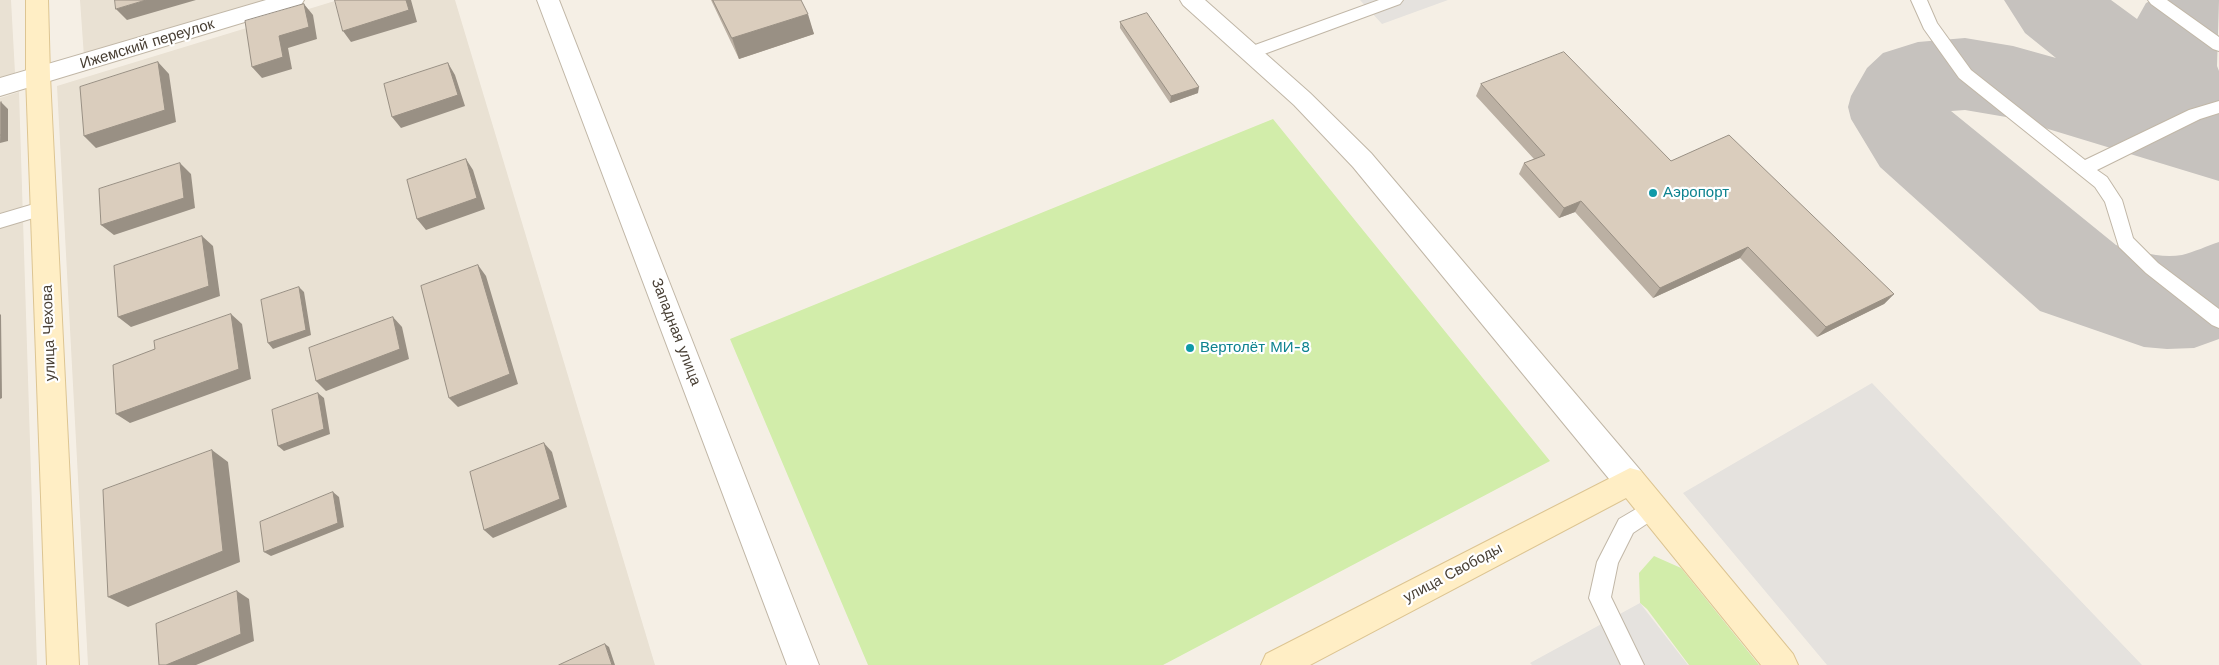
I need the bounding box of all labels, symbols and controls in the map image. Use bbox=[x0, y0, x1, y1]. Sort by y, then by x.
street label: Ижемский переулок bbox=[78, 15, 216, 73]
place label: Аэропорт bbox=[1663, 184, 1729, 202]
marker: Аэропорт bbox=[1647, 187, 1659, 199]
street label: Западная улица bbox=[647, 276, 705, 388]
street label: улица Чехова bbox=[38, 285, 60, 381]
place label: Вертолёт МИ-8 bbox=[1200, 339, 1310, 357]
marker: Вертолёт МИ-8 bbox=[1184, 342, 1196, 354]
street label: улица Свободы bbox=[1400, 539, 1506, 607]

